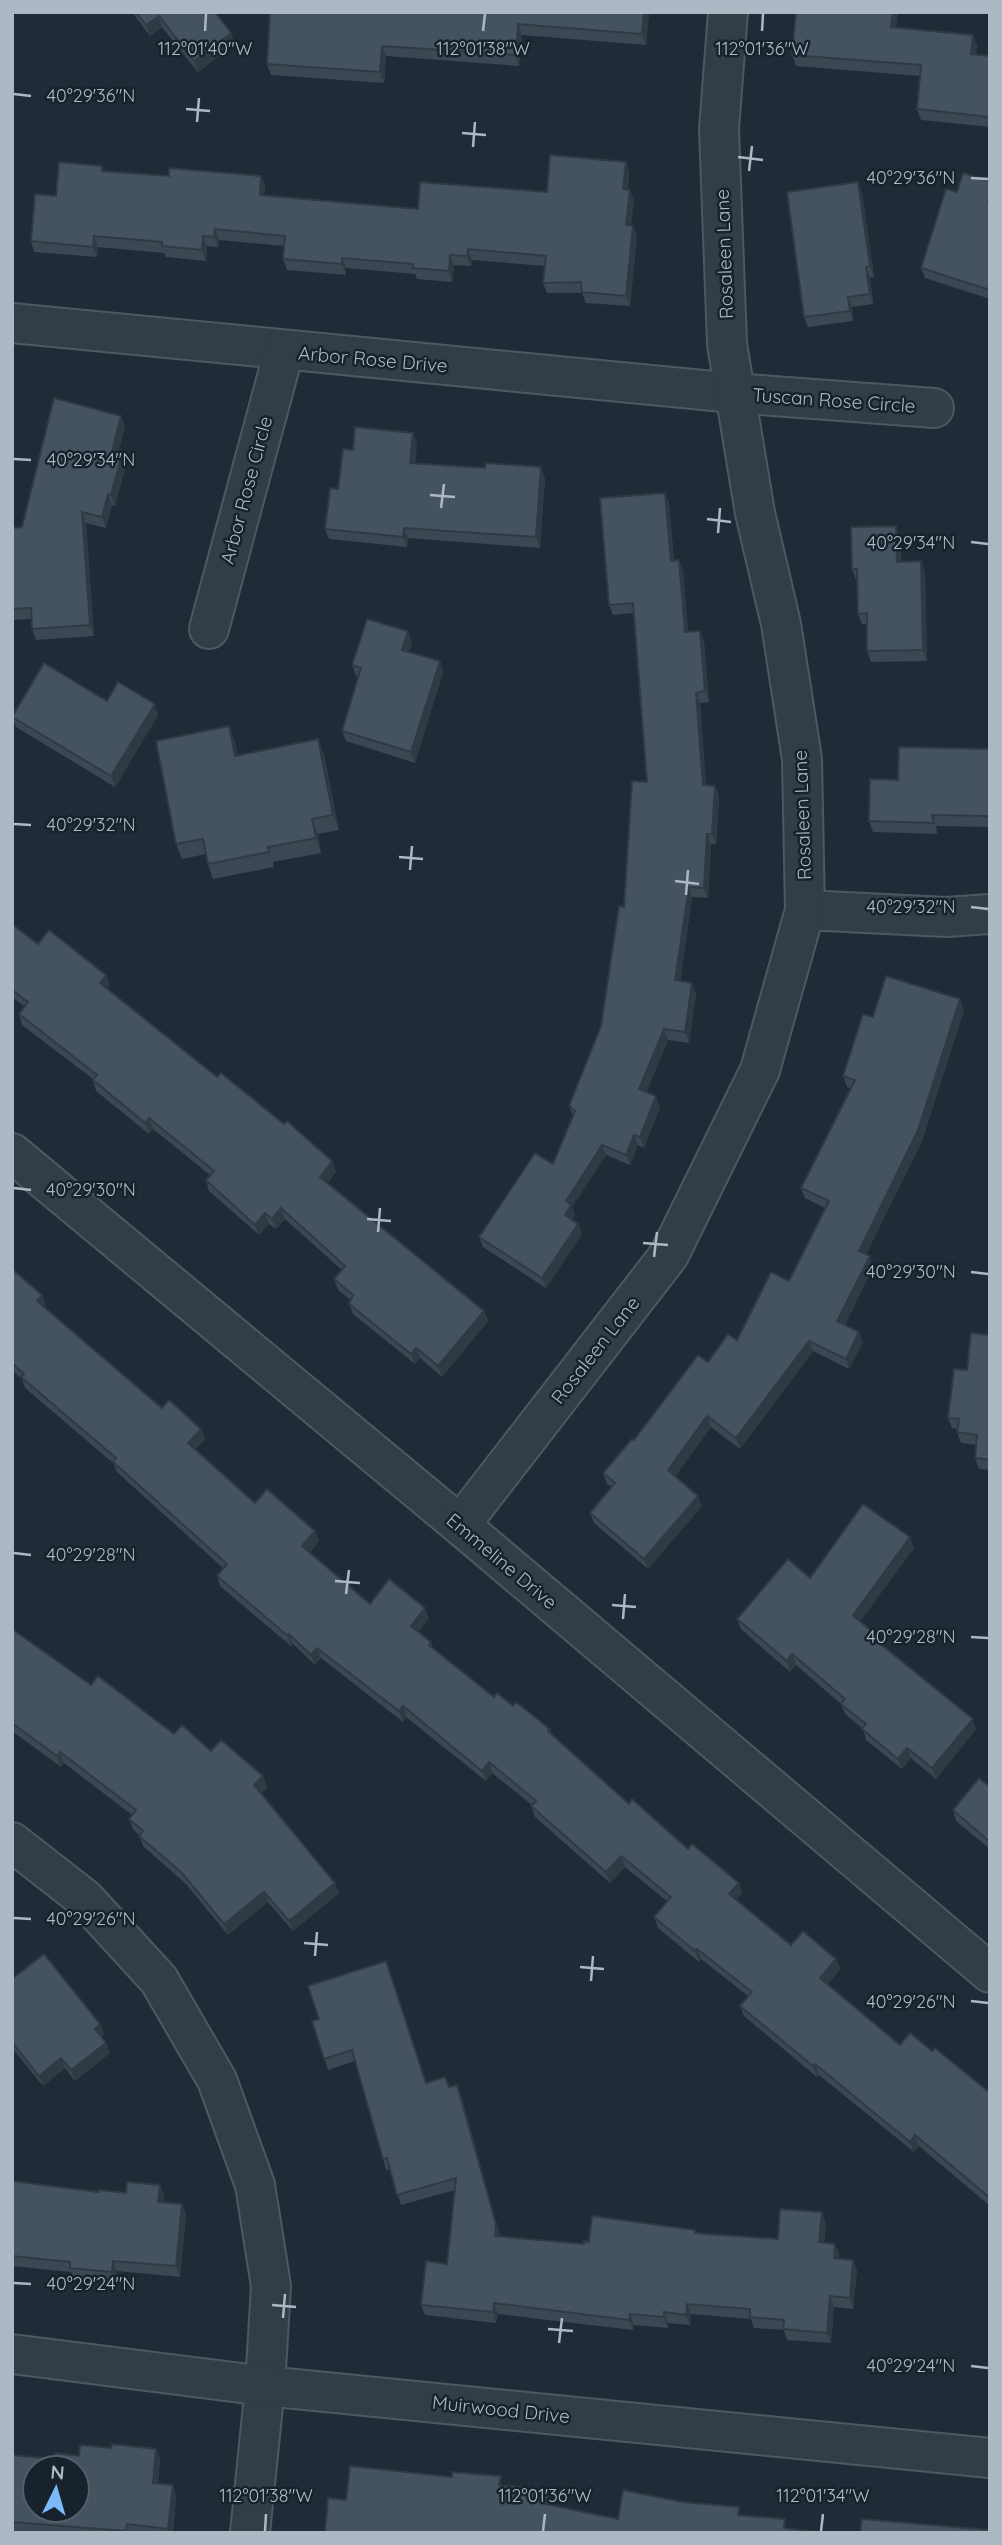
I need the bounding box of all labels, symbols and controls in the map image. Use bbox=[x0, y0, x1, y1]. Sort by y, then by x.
text: 112°01'40"W bbox=[158, 37, 252, 60]
text: 112°01'38"W bbox=[436, 37, 530, 60]
text: 112°01'36"W bbox=[715, 37, 809, 60]
text: 40°29'36"N bbox=[47, 84, 135, 107]
text: 40°29'36"N bbox=[867, 166, 955, 189]
street label: Rosaleen Lane bbox=[710, 189, 738, 319]
street label: Arbor Rose Drive bbox=[297, 341, 449, 377]
street label: Tuscan Rose Circle bbox=[752, 382, 916, 418]
street label: Arbor Rose Circle bbox=[215, 413, 277, 567]
text: 40°29'34"N bbox=[47, 448, 135, 471]
text: 40°29'34"N bbox=[867, 531, 955, 554]
street label: Rosaleen Lane bbox=[788, 750, 816, 880]
text: 40°29'32"N bbox=[46, 813, 136, 836]
text: 40°29'32"N bbox=[866, 895, 956, 918]
text: 40°29'30"N bbox=[46, 1178, 136, 1201]
text: 40°29'30"N bbox=[866, 1260, 956, 1283]
street label: Rosaleen Lane bbox=[546, 1291, 644, 1409]
street label: Emmeline Drive bbox=[442, 1508, 562, 1614]
text: 40°29'28"N bbox=[46, 1543, 136, 1566]
text: 40°29'28"N bbox=[866, 1625, 956, 1648]
text: 40°29'26"N bbox=[46, 1907, 136, 1930]
text: 40°29'26"N bbox=[866, 1990, 956, 2013]
text: 40°29'24"N bbox=[47, 2272, 135, 2295]
text: 40°29'24"N bbox=[867, 2354, 955, 2377]
street label: Muirwood Drive bbox=[431, 2390, 571, 2428]
north arrow bbox=[21, 2454, 91, 2524]
text: N bbox=[49, 2460, 65, 2485]
text: 112°01'38"W bbox=[219, 2484, 313, 2507]
text: 112°01'36"W bbox=[498, 2484, 592, 2507]
text: 112°01'34"W bbox=[776, 2484, 870, 2507]

